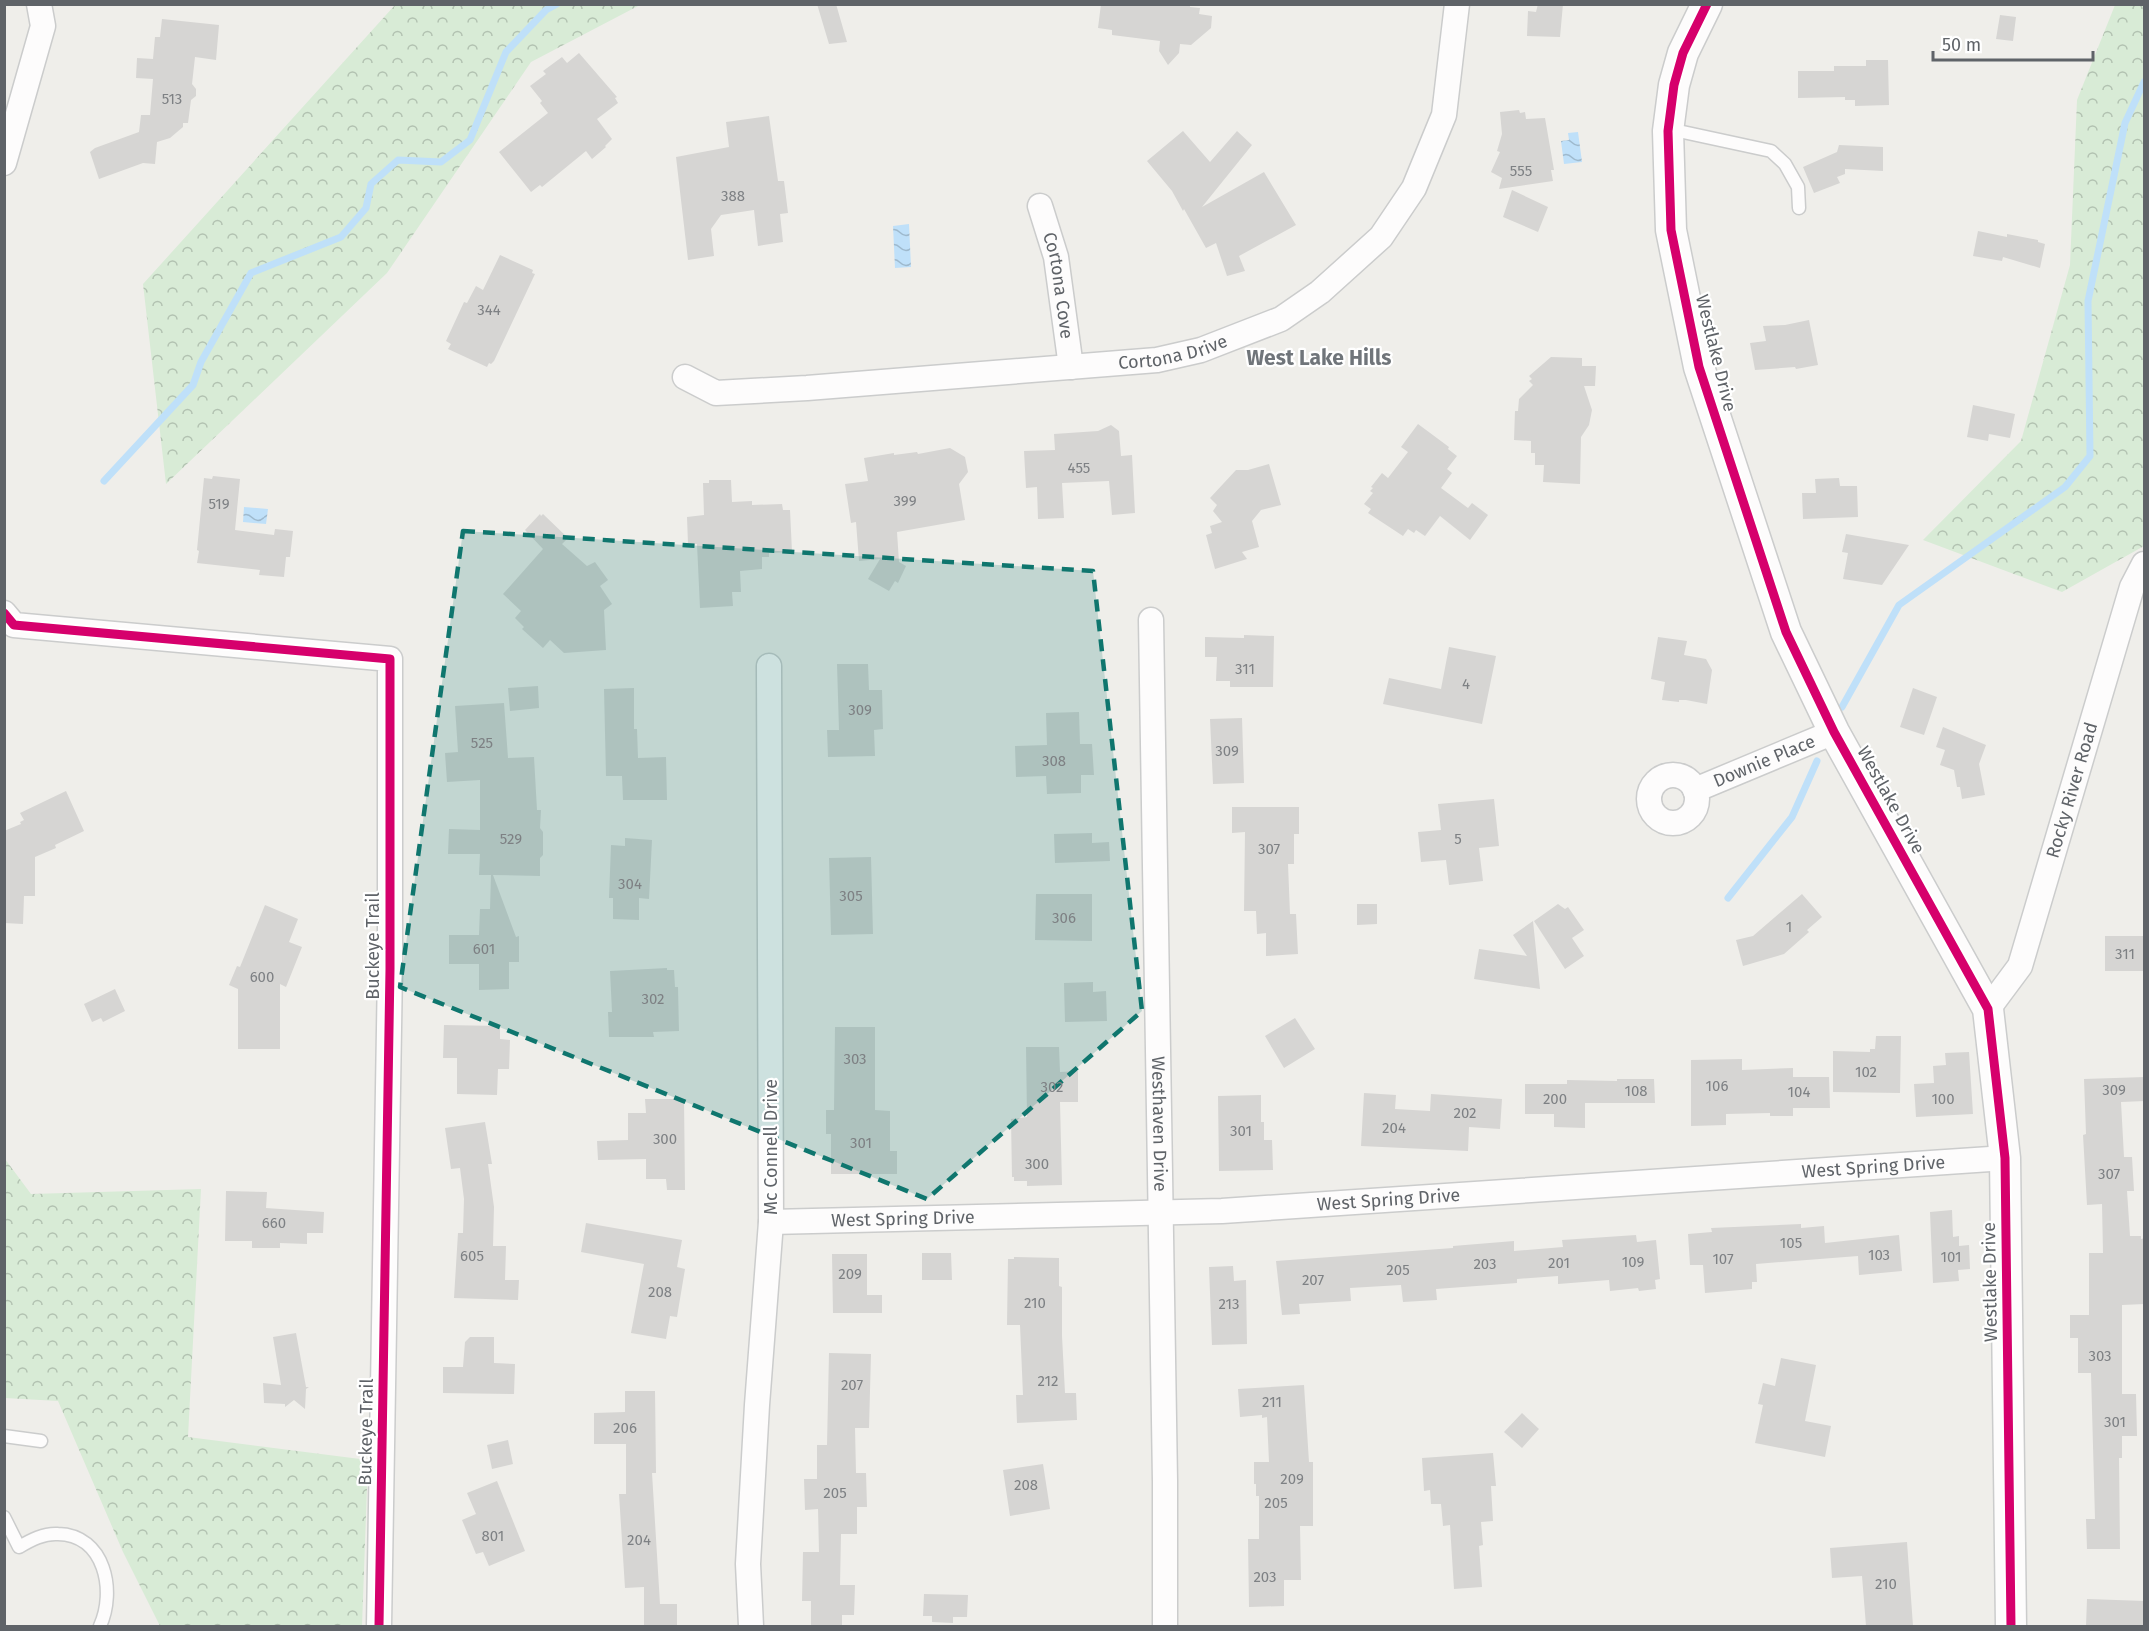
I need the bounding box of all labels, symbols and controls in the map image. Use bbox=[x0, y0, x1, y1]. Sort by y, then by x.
scale bar bbox=[1933, 24, 2094, 62]
text: 50 m bbox=[1942, 34, 1981, 56]
house number: 513 bbox=[162, 90, 182, 108]
house number: 555 bbox=[1510, 162, 1532, 180]
house number: 388 bbox=[721, 187, 745, 205]
street label: Cortona Cove bbox=[1038, 229, 1078, 340]
street label: Westlake Drive bbox=[1691, 292, 1741, 414]
house number: 344 bbox=[477, 301, 501, 319]
street label: Cortona Drive bbox=[1117, 330, 1231, 374]
district label: West Lake Hills bbox=[1247, 345, 1391, 371]
house number: 455 bbox=[1068, 459, 1090, 477]
house number: 399 bbox=[893, 492, 917, 510]
house number: 519 bbox=[208, 495, 230, 513]
house number: 311 bbox=[1235, 660, 1255, 678]
house number: 4 bbox=[1462, 675, 1470, 693]
house number: 309 bbox=[848, 701, 872, 719]
street label: Rocky River Road bbox=[2042, 720, 2102, 861]
street label: Downie Place bbox=[1710, 730, 1819, 792]
house number: 525 bbox=[471, 734, 493, 752]
house number: 309 bbox=[1215, 742, 1239, 760]
street label: Westlake Drive bbox=[1852, 742, 1930, 858]
house number: 308 bbox=[1042, 752, 1066, 770]
house number: 529 bbox=[500, 830, 522, 848]
house number: 5 bbox=[1454, 830, 1462, 848]
house number: 307 bbox=[1258, 840, 1280, 858]
house number: 304 bbox=[618, 875, 642, 893]
house number: 305 bbox=[839, 887, 863, 905]
street label: Buckeye Trail bbox=[362, 892, 384, 1000]
house number: 306 bbox=[1052, 909, 1076, 927]
house number: 1 bbox=[1786, 918, 1792, 936]
house number: 601 bbox=[473, 940, 495, 958]
house number: 311 bbox=[2115, 945, 2135, 963]
house number: 600 bbox=[250, 968, 274, 986]
house number: 302 bbox=[641, 990, 665, 1008]
house number: 303 bbox=[843, 1050, 867, 1068]
street label: Westhaven Drive bbox=[1147, 1056, 1171, 1192]
house number: 102 bbox=[1855, 1063, 1877, 1081]
house number: 106 bbox=[1706, 1077, 1728, 1095]
house number: 302 bbox=[1040, 1078, 1064, 1096]
street label: Mc Connell Drive bbox=[760, 1079, 782, 1215]
house number: 309 bbox=[2102, 1081, 2126, 1099]
house number: 108 bbox=[1624, 1082, 1648, 1100]
house number: 104 bbox=[1788, 1083, 1810, 1101]
house number: 200 bbox=[1543, 1090, 1567, 1108]
house number: 100 bbox=[1931, 1090, 1955, 1108]
house number: 202 bbox=[1453, 1104, 1477, 1122]
house number: 204 bbox=[1382, 1119, 1406, 1137]
house number: 301 bbox=[1230, 1122, 1252, 1140]
house number: 300 bbox=[653, 1130, 677, 1148]
house number: 301 bbox=[850, 1134, 872, 1152]
street label: West Spring Drive bbox=[1801, 1151, 1946, 1183]
house number: 300 bbox=[1025, 1155, 1049, 1173]
house number: 307 bbox=[2098, 1165, 2120, 1183]
street label: West Spring Drive bbox=[1316, 1184, 1461, 1216]
street label: West Spring Drive bbox=[831, 1206, 975, 1232]
house number: 660 bbox=[262, 1214, 286, 1232]
street label: Westlake Drive bbox=[1978, 1222, 2002, 1342]
house number: 105 bbox=[1780, 1234, 1802, 1252]
house number: 103 bbox=[1868, 1246, 1890, 1264]
house number: 605 bbox=[460, 1247, 484, 1265]
house number: 101 bbox=[1941, 1248, 1962, 1266]
house number: 107 bbox=[1712, 1250, 1734, 1268]
house number: 109 bbox=[1622, 1253, 1644, 1271]
house number: 201 bbox=[1548, 1254, 1570, 1272]
house number: 203 bbox=[1473, 1255, 1497, 1273]
house number: 205 bbox=[1386, 1261, 1410, 1279]
house number: 209 bbox=[838, 1265, 862, 1283]
house number: 207 bbox=[1302, 1271, 1324, 1289]
house number: 208 bbox=[648, 1283, 672, 1301]
house number: 210 bbox=[1024, 1294, 1046, 1312]
house number: 213 bbox=[1218, 1295, 1240, 1313]
house number: 303 bbox=[2088, 1347, 2112, 1365]
house number: 212 bbox=[1038, 1372, 1058, 1390]
house number: 207 bbox=[841, 1376, 863, 1394]
street label: Buckeye Trail bbox=[354, 1378, 378, 1486]
house number: 211 bbox=[1262, 1393, 1282, 1411]
house number: 301 bbox=[2104, 1413, 2126, 1431]
house number: 206 bbox=[613, 1419, 637, 1437]
house number: 209 bbox=[1280, 1470, 1304, 1488]
house number: 208 bbox=[1014, 1476, 1038, 1494]
house number: 205 bbox=[823, 1484, 847, 1502]
house number: 205 bbox=[1264, 1494, 1288, 1512]
house number: 801 bbox=[482, 1527, 504, 1545]
house number: 204 bbox=[627, 1531, 651, 1549]
house number: 203 bbox=[1253, 1568, 1277, 1586]
house number: 210 bbox=[1875, 1575, 1897, 1593]

